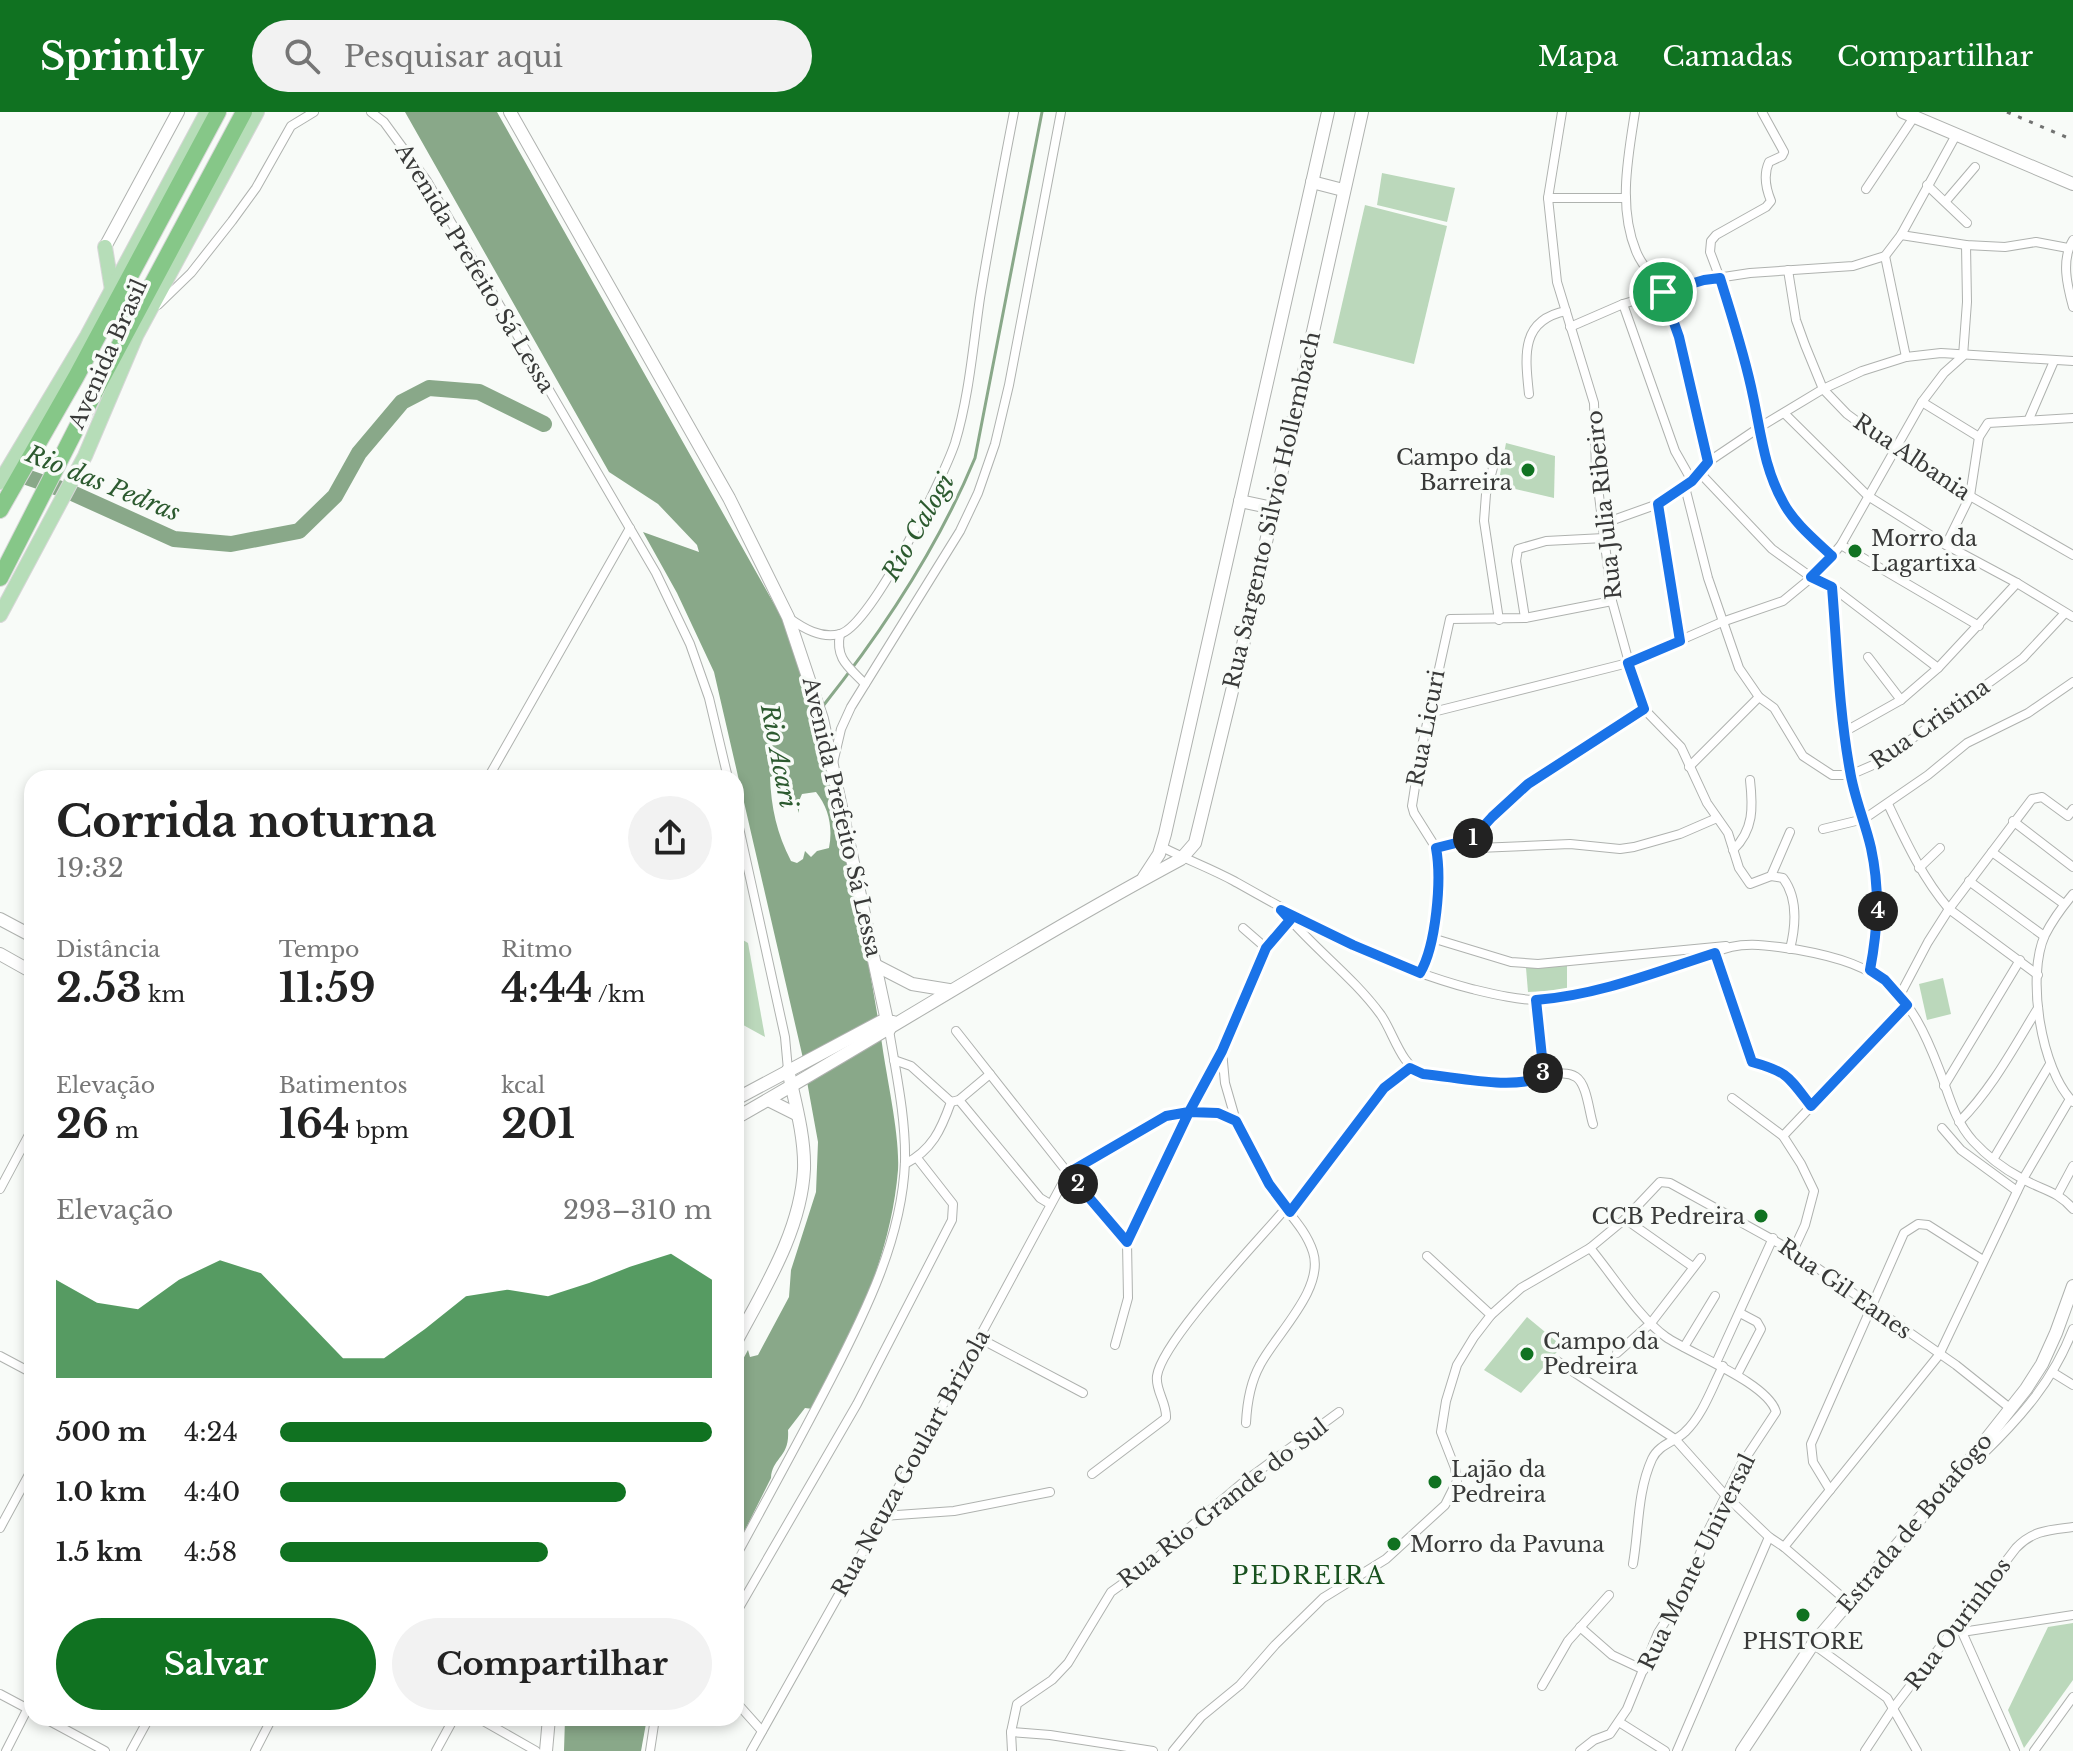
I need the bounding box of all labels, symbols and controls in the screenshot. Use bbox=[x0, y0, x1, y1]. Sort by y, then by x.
search box bbox=[252, 20, 812, 92]
text: Sprintly bbox=[40, 33, 204, 80]
icon: search bbox=[280, 34, 324, 78]
text: Pesquisar aqui bbox=[344, 38, 563, 75]
text: Mapa bbox=[1538, 39, 1618, 74]
text: Camadas bbox=[1662, 39, 1793, 74]
text: Compartilhar bbox=[1837, 39, 2033, 74]
street label: Avenida Prefeito Sá Lessa bbox=[389, 138, 561, 398]
pin bbox=[1629, 258, 1697, 326]
icon: arrive bbox=[1641, 270, 1685, 314]
street label: Avenida Brasil bbox=[62, 275, 153, 434]
street label: Rua Sargento Silvio Hollembach bbox=[1218, 329, 1326, 691]
street label: Rua Albania bbox=[1848, 408, 1976, 506]
street label: Rua Julia Ribeiro bbox=[1581, 409, 1627, 601]
water label: Rio das Pedras bbox=[21, 439, 184, 527]
place label: Campo da Barreira bbox=[1396, 444, 1513, 496]
marker: Campo da Barreira bbox=[1519, 461, 1537, 479]
water label: Rio Calogi bbox=[875, 468, 960, 586]
place label: Morro da Lagartixa bbox=[1871, 525, 1978, 577]
marker: Morro da Lagartixa bbox=[1846, 542, 1864, 560]
street label: Rua Licuri bbox=[1401, 667, 1451, 789]
street label: Rua Cristina bbox=[1865, 673, 1995, 775]
street label: Avenida Prefeito Sá Lessa bbox=[796, 674, 888, 960]
water label: Rio Acari bbox=[755, 701, 803, 811]
text: Corrida noturna bbox=[56, 794, 437, 849]
button: share bbox=[628, 796, 712, 880]
pin: 1 bbox=[1453, 818, 1493, 858]
text: 1 bbox=[1468, 824, 1478, 851]
text: 19:32 bbox=[56, 852, 124, 884]
pin: 4 bbox=[1858, 891, 1898, 931]
text: 4 bbox=[1871, 897, 1885, 924]
text: Distância bbox=[56, 936, 160, 963]
text: Tempo bbox=[279, 936, 360, 963]
text: Ritmo bbox=[501, 936, 572, 963]
text: 2.53 bbox=[56, 963, 142, 1013]
text: 11:59 bbox=[279, 963, 376, 1013]
text: 4:44 bbox=[501, 963, 592, 1013]
text: km bbox=[142, 981, 185, 1008]
text: /km bbox=[592, 981, 645, 1008]
pin: 3 bbox=[1523, 1053, 1563, 1093]
text: 3 bbox=[1536, 1059, 1550, 1086]
text: Elevação bbox=[56, 1072, 155, 1099]
text: Batimentos bbox=[279, 1072, 408, 1099]
text: kcal bbox=[501, 1072, 545, 1099]
text: 26 bbox=[56, 1099, 109, 1149]
text: 164 bbox=[279, 1099, 350, 1149]
text: 201 bbox=[501, 1099, 575, 1149]
text: m bbox=[109, 1117, 139, 1144]
text: bpm bbox=[350, 1117, 409, 1144]
pin: 2 bbox=[1058, 1164, 1098, 1204]
text: 2 bbox=[1071, 1170, 1085, 1197]
text: Elevação bbox=[56, 1194, 173, 1226]
text: 293–310 m bbox=[563, 1194, 712, 1226]
place label: CCB Pedreira bbox=[1592, 1203, 1746, 1230]
marker: CCB Pedreira bbox=[1752, 1207, 1770, 1225]
street label: Rua Gil Eanes bbox=[1773, 1233, 1917, 1345]
street label: Rua Neuza Goulart Brizola bbox=[826, 1324, 996, 1601]
place label: Campo da Pedreira bbox=[1543, 1328, 1660, 1380]
marker: Campo da Pedreira bbox=[1518, 1345, 1536, 1363]
street label: Rua Rio Grande do Sul bbox=[1113, 1413, 1333, 1593]
text: 500 m bbox=[56, 1416, 146, 1448]
text: 4:24 bbox=[184, 1416, 238, 1448]
street label: Estrada de Botafogo bbox=[1832, 1428, 1998, 1618]
street label: Rua Monte Universal bbox=[1633, 1450, 1761, 1674]
place label: Lajão da Pedreira bbox=[1451, 1456, 1547, 1508]
marker: Lajão da Pedreira bbox=[1426, 1473, 1444, 1491]
text: 1.0 km bbox=[56, 1476, 146, 1508]
text: 4:40 bbox=[184, 1476, 240, 1508]
place label: Morro da Pavuna bbox=[1410, 1531, 1605, 1558]
marker: Morro da Pavuna bbox=[1385, 1535, 1403, 1553]
text: 1.5 km bbox=[56, 1536, 143, 1568]
text: 4:58 bbox=[184, 1536, 237, 1568]
street label: Rua Ourinhos bbox=[1900, 1553, 2016, 1695]
district label: PEDREIRA bbox=[1232, 1561, 1386, 1590]
marker: PHSTORE bbox=[1794, 1606, 1812, 1624]
button: Salvar bbox=[56, 1618, 376, 1710]
button: Compartilhar bbox=[392, 1618, 712, 1710]
place label: PHSTORE bbox=[1743, 1628, 1863, 1655]

